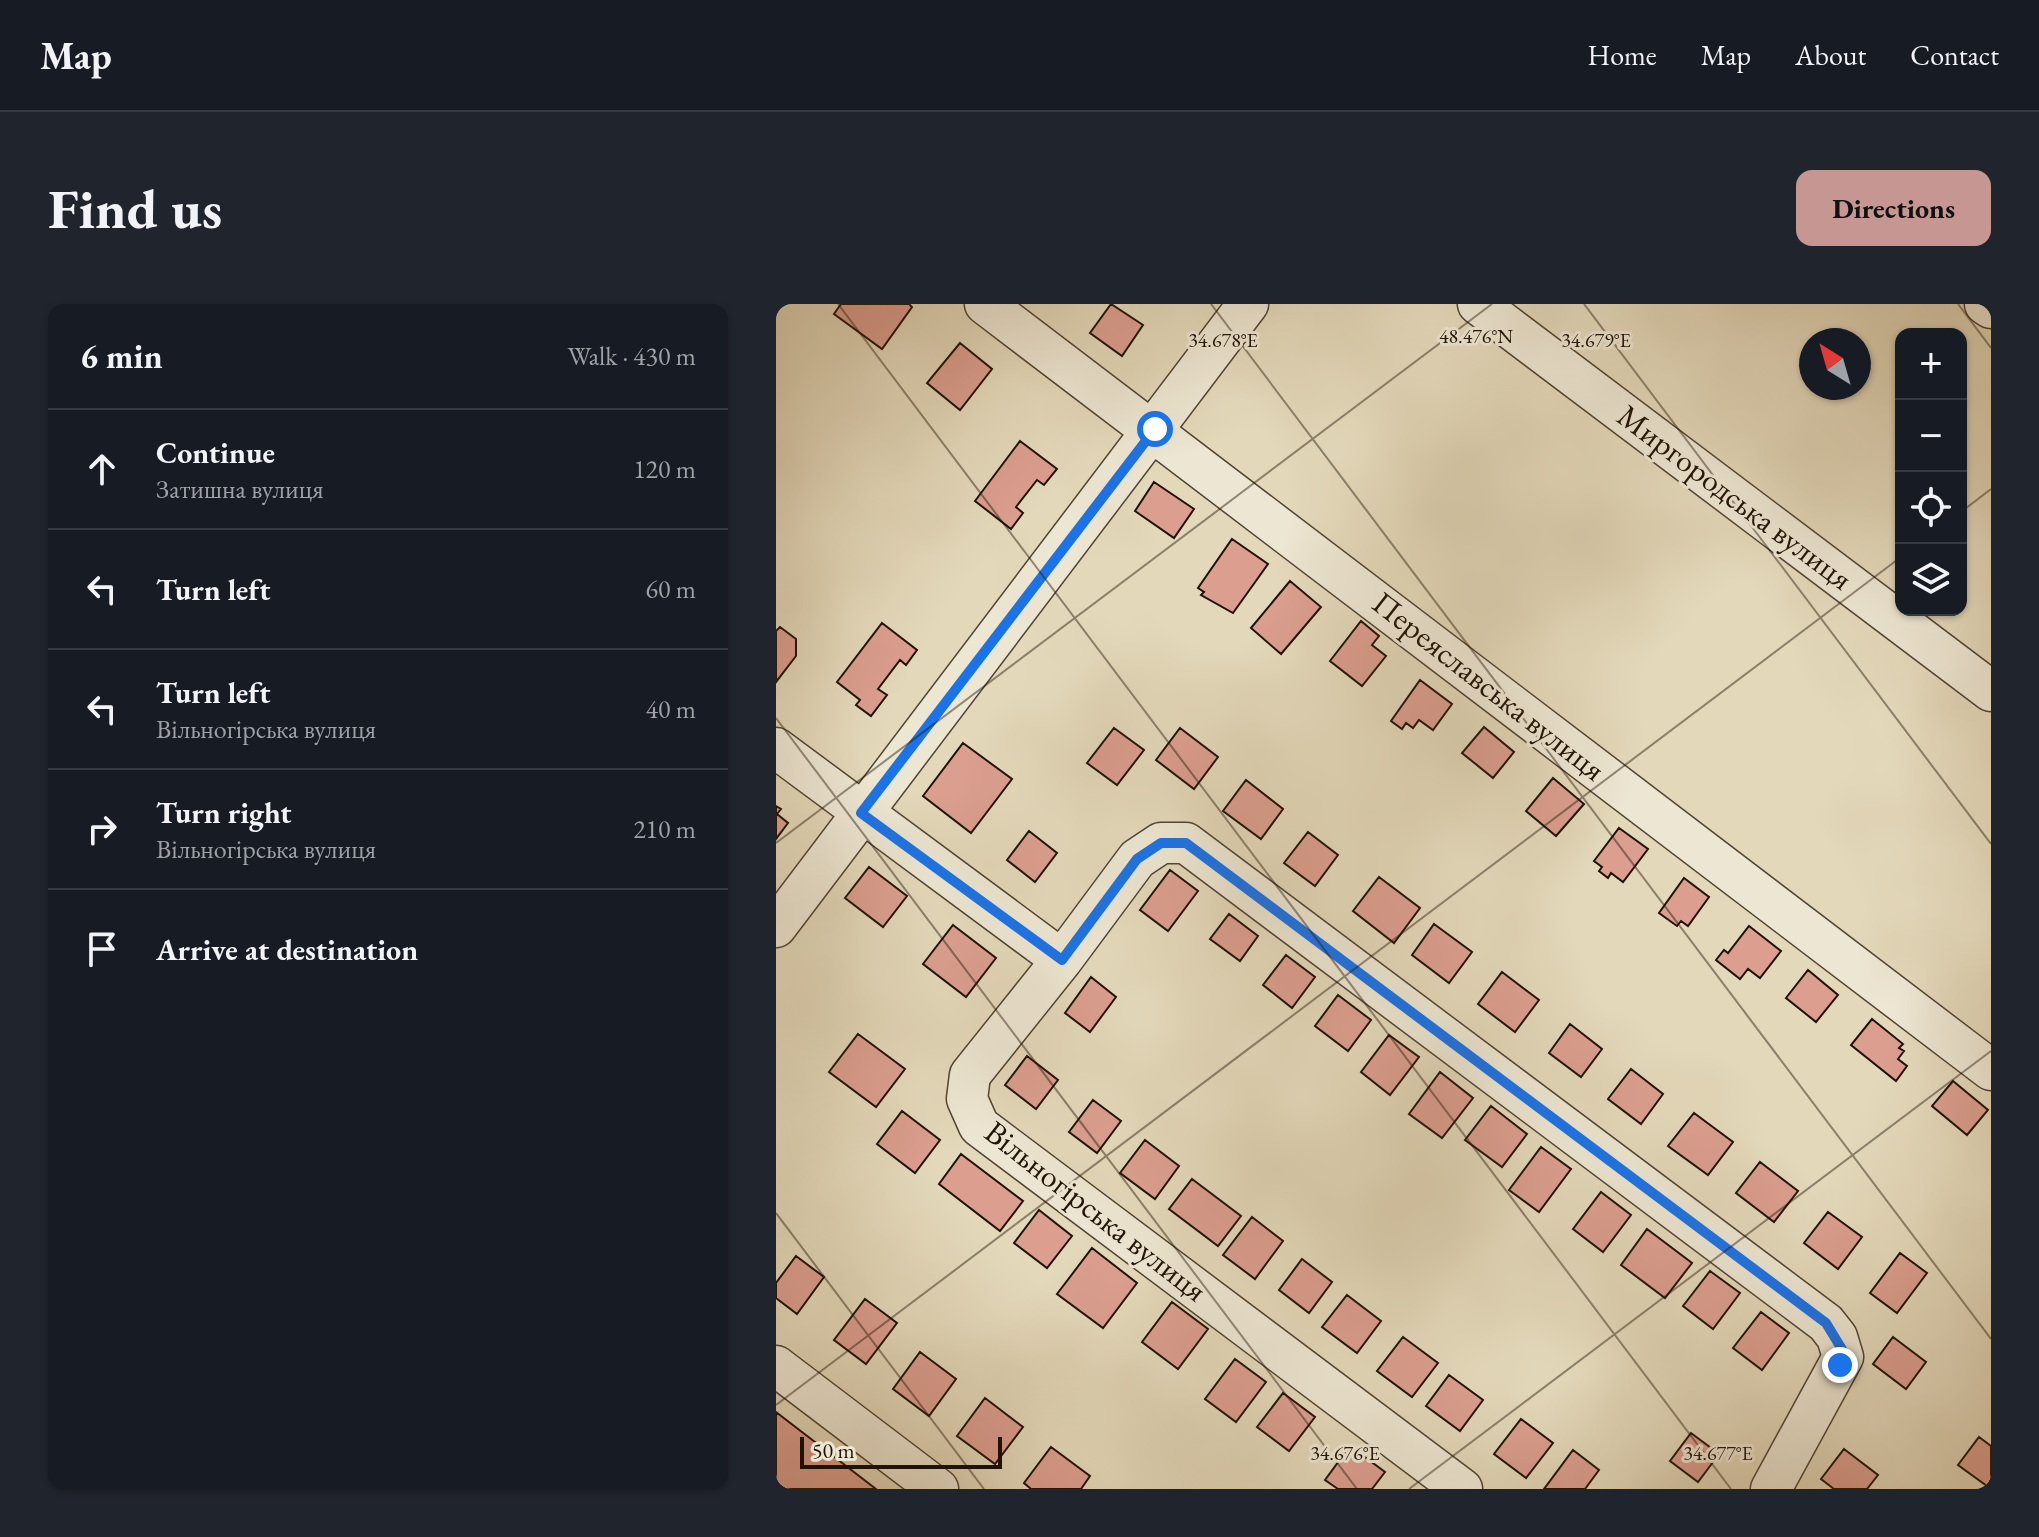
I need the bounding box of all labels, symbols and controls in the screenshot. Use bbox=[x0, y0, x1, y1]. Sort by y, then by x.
text: Map bbox=[40, 31, 112, 80]
text: Home bbox=[1587, 37, 1657, 73]
text: Map bbox=[1701, 37, 1751, 73]
text: About bbox=[1795, 37, 1866, 73]
text: Contact bbox=[1910, 37, 1999, 73]
button: Directions bbox=[1796, 170, 1991, 246]
text: Find us bbox=[48, 172, 222, 245]
text: 48.476°N bbox=[1439, 323, 1513, 349]
text: 34.678°E bbox=[1188, 327, 1258, 353]
text: 34.679°E bbox=[1561, 327, 1631, 353]
north arrow bbox=[1799, 328, 1871, 400]
map controls bbox=[1895, 328, 1967, 616]
button: + bbox=[1895, 328, 1967, 400]
text: 6 min bbox=[80, 334, 163, 378]
text: Walk · 430 m bbox=[568, 339, 696, 373]
street label: Миргородська вулиця bbox=[1609, 395, 1861, 599]
button: − bbox=[1895, 400, 1967, 472]
route start bbox=[1137, 411, 1173, 447]
text: Continue bbox=[156, 433, 275, 472]
icon: ahead bbox=[80, 447, 124, 491]
text: 120 m bbox=[633, 452, 696, 486]
text: Затишна вулиця bbox=[156, 472, 324, 506]
button: locate bbox=[1895, 472, 1967, 544]
button: layers bbox=[1895, 544, 1967, 616]
icon: left bbox=[80, 567, 124, 611]
text: Turn left bbox=[156, 570, 270, 609]
text: 60 m bbox=[646, 572, 696, 606]
street label: Переяславська вулиця bbox=[1364, 582, 1614, 790]
text: Turn left bbox=[156, 673, 270, 712]
icon: left bbox=[80, 687, 124, 731]
text: 40 m bbox=[646, 692, 696, 726]
text: Вільногірська вулиця bbox=[156, 712, 376, 746]
text: Turn right bbox=[156, 793, 292, 832]
icon: right bbox=[80, 807, 124, 851]
text: 210 m bbox=[633, 812, 696, 846]
text: Вільногірська вулиця bbox=[156, 832, 376, 866]
icon: arrive bbox=[80, 927, 124, 971]
text: Arrive at destination bbox=[156, 930, 418, 969]
street label: Вільногірська вулиця bbox=[976, 1111, 1216, 1311]
route end bbox=[1822, 1347, 1858, 1383]
scale bar bbox=[800, 1433, 1002, 1469]
text: 50 m bbox=[812, 1436, 855, 1465]
text: 34.676°E bbox=[1310, 1440, 1380, 1466]
text: 34.677°E bbox=[1683, 1440, 1753, 1466]

